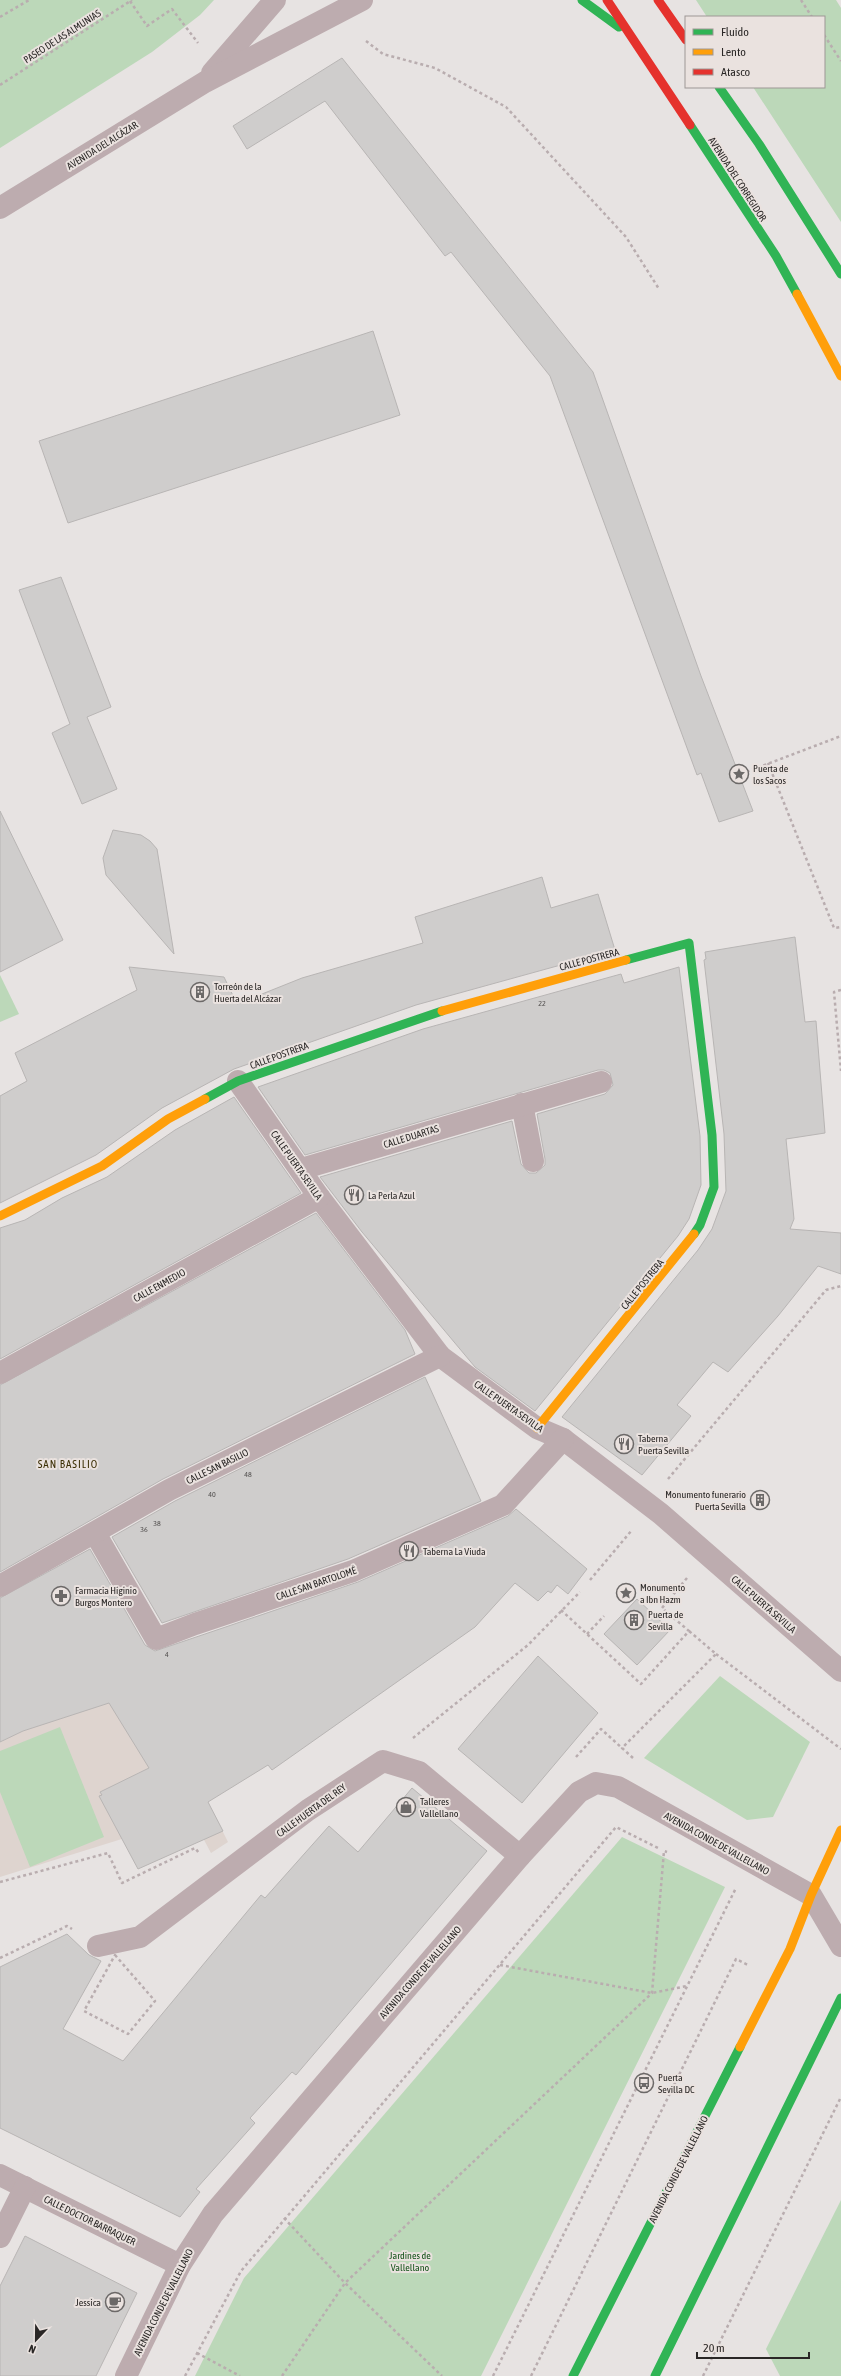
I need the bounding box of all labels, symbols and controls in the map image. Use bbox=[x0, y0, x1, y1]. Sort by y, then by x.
street label: PASEO DE LAS ALMUNIAS bbox=[22, 7, 103, 65]
legend bbox=[685, 16, 825, 88]
text: Fluido bbox=[721, 25, 749, 39]
text: Lento bbox=[721, 45, 746, 59]
text: Atasco bbox=[721, 65, 751, 79]
street label: AVENIDA DEL ALCÁZAR bbox=[65, 119, 140, 172]
street label: AVENIDA DEL CORREGIDOR bbox=[706, 135, 769, 223]
place icon: Puerta de los Sacos bbox=[728, 763, 750, 785]
place label: Puerta de los Sacos bbox=[753, 763, 789, 786]
street label: CALLE POSTRERA bbox=[558, 946, 620, 973]
building icon: Torreón de la Huerta del Alcázar bbox=[189, 981, 211, 1003]
place label: Torreón de la Huerta del Alcázar bbox=[214, 981, 282, 1004]
house number: 22 bbox=[538, 999, 546, 1008]
street label: CALLE POSTRERA bbox=[249, 1040, 310, 1071]
street label: CALLE DUARTAS bbox=[382, 1123, 440, 1150]
street label: CALLE PUERTA SEVILLA bbox=[269, 1129, 325, 1202]
restaurant icon: La Perla Azul bbox=[343, 1184, 365, 1206]
place label: La Perla Azul bbox=[368, 1190, 415, 1201]
street label: CALLE POSTRERA bbox=[619, 1257, 666, 1312]
street label: CALLE ENMEDIO bbox=[131, 1267, 187, 1304]
street label: CALLE PUERTA SEVILLA bbox=[472, 1378, 545, 1434]
restaurant icon: Taberna Puerta Sevilla bbox=[613, 1433, 635, 1455]
place label: Taberna Puerta Sevilla bbox=[638, 1433, 689, 1456]
street label: CALLE SAN BASILIO bbox=[184, 1447, 250, 1486]
district label: SAN BASILIO bbox=[38, 1458, 98, 1470]
house number: 48 bbox=[244, 1470, 252, 1479]
place label: Monumento funerario Puerta Sevilla bbox=[665, 1489, 746, 1512]
building icon: Monumento funerario Puerta Sevilla bbox=[749, 1489, 771, 1511]
house number: 40 bbox=[208, 1490, 216, 1499]
house number: 38 bbox=[153, 1519, 161, 1528]
house number: 36 bbox=[140, 1525, 148, 1534]
restaurant icon: Taberna La Viuda bbox=[398, 1540, 420, 1562]
place label: Taberna La Viuda bbox=[423, 1546, 486, 1557]
street label: CALLE SAN BARTOLOMÉ bbox=[275, 1564, 358, 1602]
street label: CALLE PUERTA SEVILLA bbox=[729, 1573, 798, 1635]
place icon: Monumento a Ibn Hazm bbox=[615, 1582, 637, 1604]
place label: Monumento a Ibn Hazm bbox=[640, 1582, 685, 1605]
pharmacy icon: Farmacia Higinio Burgos Montero bbox=[50, 1585, 72, 1607]
place label: Farmacia Higinio Burgos Montero bbox=[75, 1585, 137, 1608]
building icon: Puerta de Sevilla bbox=[623, 1609, 645, 1631]
place label: Puerta de Sevilla bbox=[648, 1609, 684, 1632]
house number: 4 bbox=[165, 1650, 169, 1659]
street label: CALLE HUERTA DEL REY bbox=[275, 1781, 348, 1839]
shop icon: Talleres Vallellano bbox=[395, 1796, 417, 1818]
place label: Talleres Vallellano bbox=[420, 1796, 459, 1819]
street label: AVENIDA CONDE DE VALLELLANO bbox=[662, 1810, 771, 1877]
street label: AVENIDA CONDE DE VALLELLANO bbox=[377, 1924, 464, 2021]
bus stop icon: Puerta Sevilla DC bbox=[633, 2072, 655, 2094]
place label: Puerta Sevilla DC bbox=[658, 2072, 695, 2095]
street label: AVENIDA CONDE DE VALLELLANO bbox=[647, 2114, 710, 2225]
street label: CALLE DOCTOR BARRAQUER bbox=[42, 2193, 137, 2247]
street label: AVENIDA CONDE DE VALLELLANO bbox=[132, 2247, 195, 2358]
park label: Jardines de Vallellano bbox=[389, 2250, 431, 2273]
cafe icon: Jessica bbox=[104, 2291, 126, 2313]
place label: Jessica bbox=[76, 2297, 101, 2308]
north arrow bbox=[16, 2320, 56, 2360]
scale bar bbox=[697, 2334, 809, 2360]
text: 20 m bbox=[703, 2341, 725, 2355]
text: N bbox=[27, 2342, 38, 2356]

